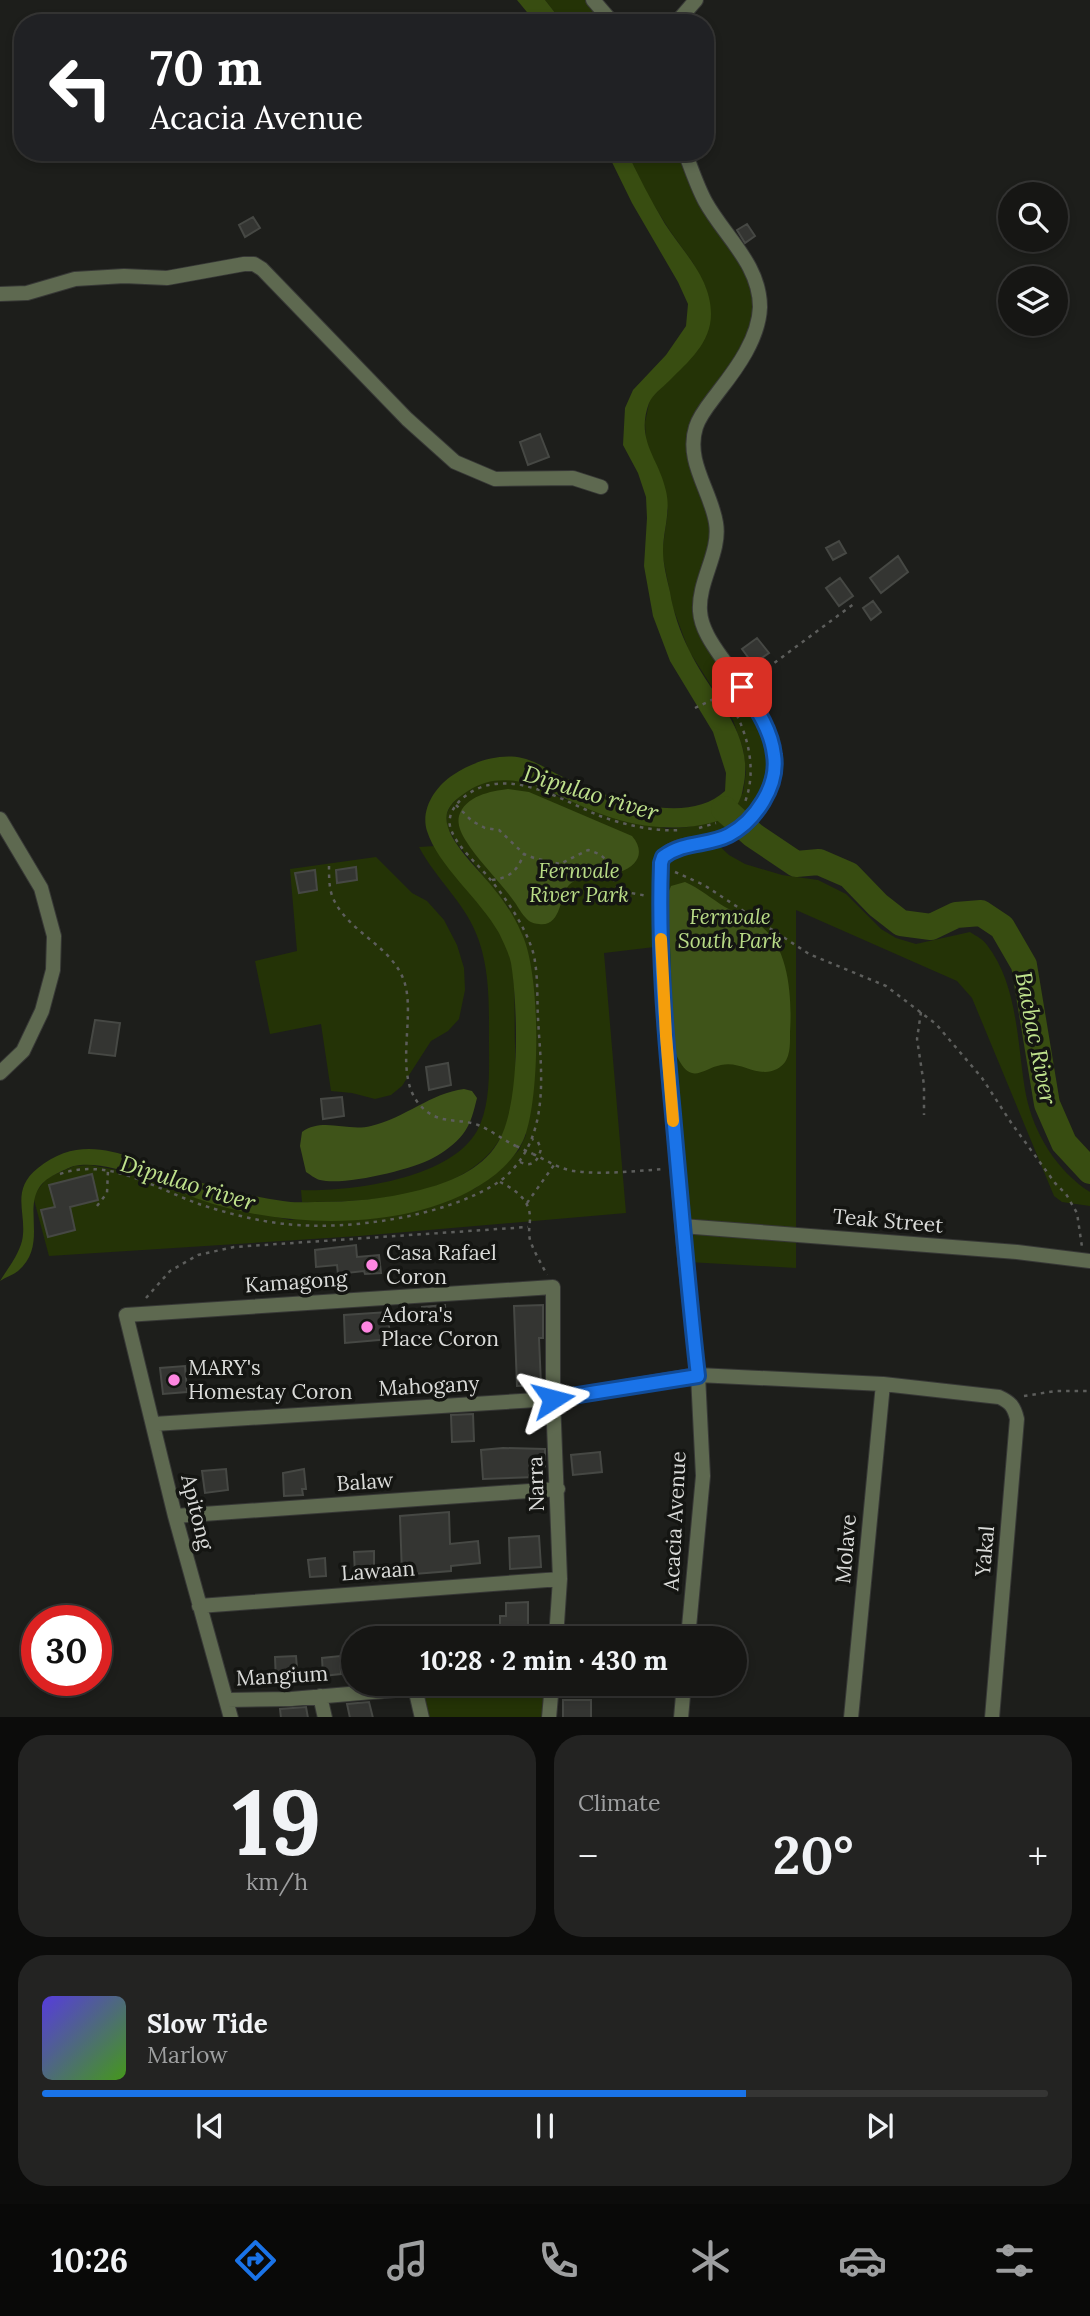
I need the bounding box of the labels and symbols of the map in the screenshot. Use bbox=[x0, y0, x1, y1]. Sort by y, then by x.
pin bbox=[712, 657, 772, 717]
water label: Dipulao river bbox=[520, 758, 663, 827]
park label: Fernvale River Park bbox=[529, 857, 629, 908]
park label: Fernvale South Park bbox=[678, 903, 782, 954]
water label: Bacbac River bbox=[1009, 969, 1064, 1107]
water label: Dipulao river bbox=[117, 1148, 260, 1217]
street label: Teak Street bbox=[832, 1202, 945, 1239]
place label: Casa Rafael Coron bbox=[386, 1239, 497, 1290]
marker: Casa Rafael Coron bbox=[364, 1257, 380, 1273]
street label: Kamagong bbox=[244, 1264, 349, 1299]
place label: Adora's Place Coron bbox=[380, 1301, 499, 1352]
marker: Adora's Place Coron bbox=[359, 1319, 375, 1335]
place label: MARY's Homestay Coron bbox=[188, 1354, 353, 1405]
position arrow bbox=[516, 1362, 590, 1436]
street label: Mahogany bbox=[378, 1369, 480, 1402]
marker: MARY's Homestay Coron bbox=[166, 1372, 182, 1388]
street label: Acacia Avenue bbox=[657, 1450, 692, 1592]
street label: Narra bbox=[521, 1456, 550, 1512]
street label: Balaw bbox=[336, 1466, 394, 1497]
street label: Apitong bbox=[175, 1470, 220, 1553]
street label: Molave bbox=[829, 1513, 862, 1585]
street label: Yakal bbox=[969, 1524, 1000, 1579]
street label: Lawaan bbox=[340, 1554, 416, 1587]
speed limit sign: 30 bbox=[21, 1605, 112, 1696]
street label: Mangium bbox=[235, 1660, 329, 1691]

